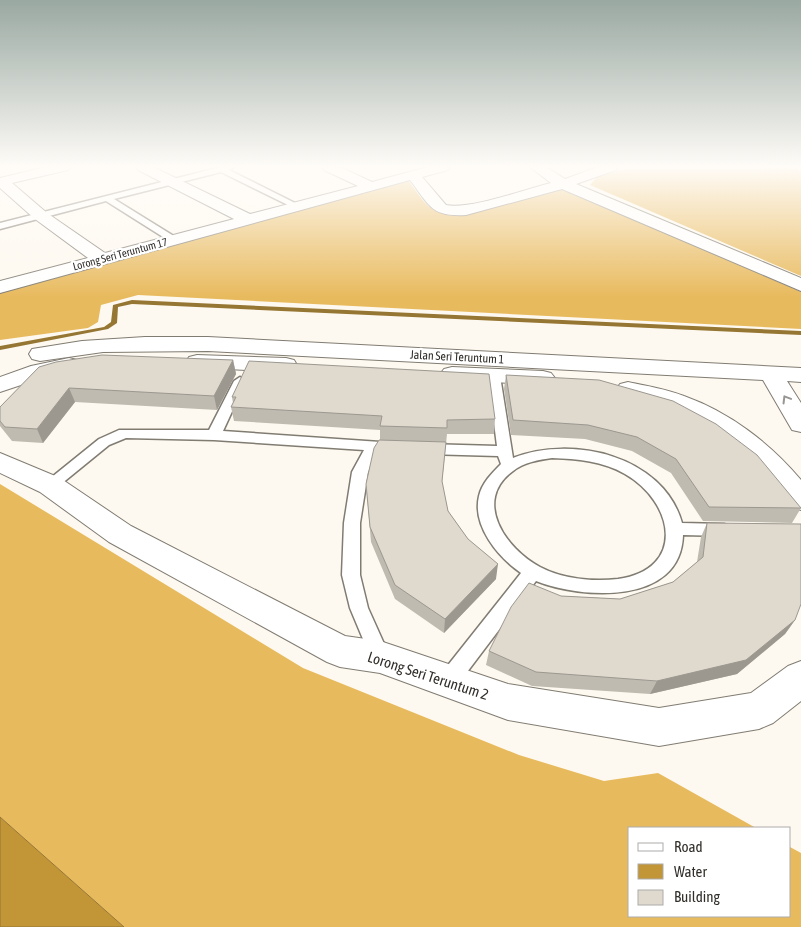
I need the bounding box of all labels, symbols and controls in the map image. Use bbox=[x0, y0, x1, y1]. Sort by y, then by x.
street label: Lorong Seri Teruntum 17 bbox=[71, 236, 169, 272]
street label: Jalan Seri Teruntum 1 bbox=[409, 348, 505, 366]
one-way arrow bbox=[782, 395, 792, 404]
street label: Lorong Seri Teruntum 2 bbox=[366, 648, 491, 703]
legend bbox=[628, 827, 791, 917]
text: Road bbox=[674, 838, 703, 855]
text: Water bbox=[674, 863, 707, 880]
text: Building bbox=[674, 888, 720, 905]

